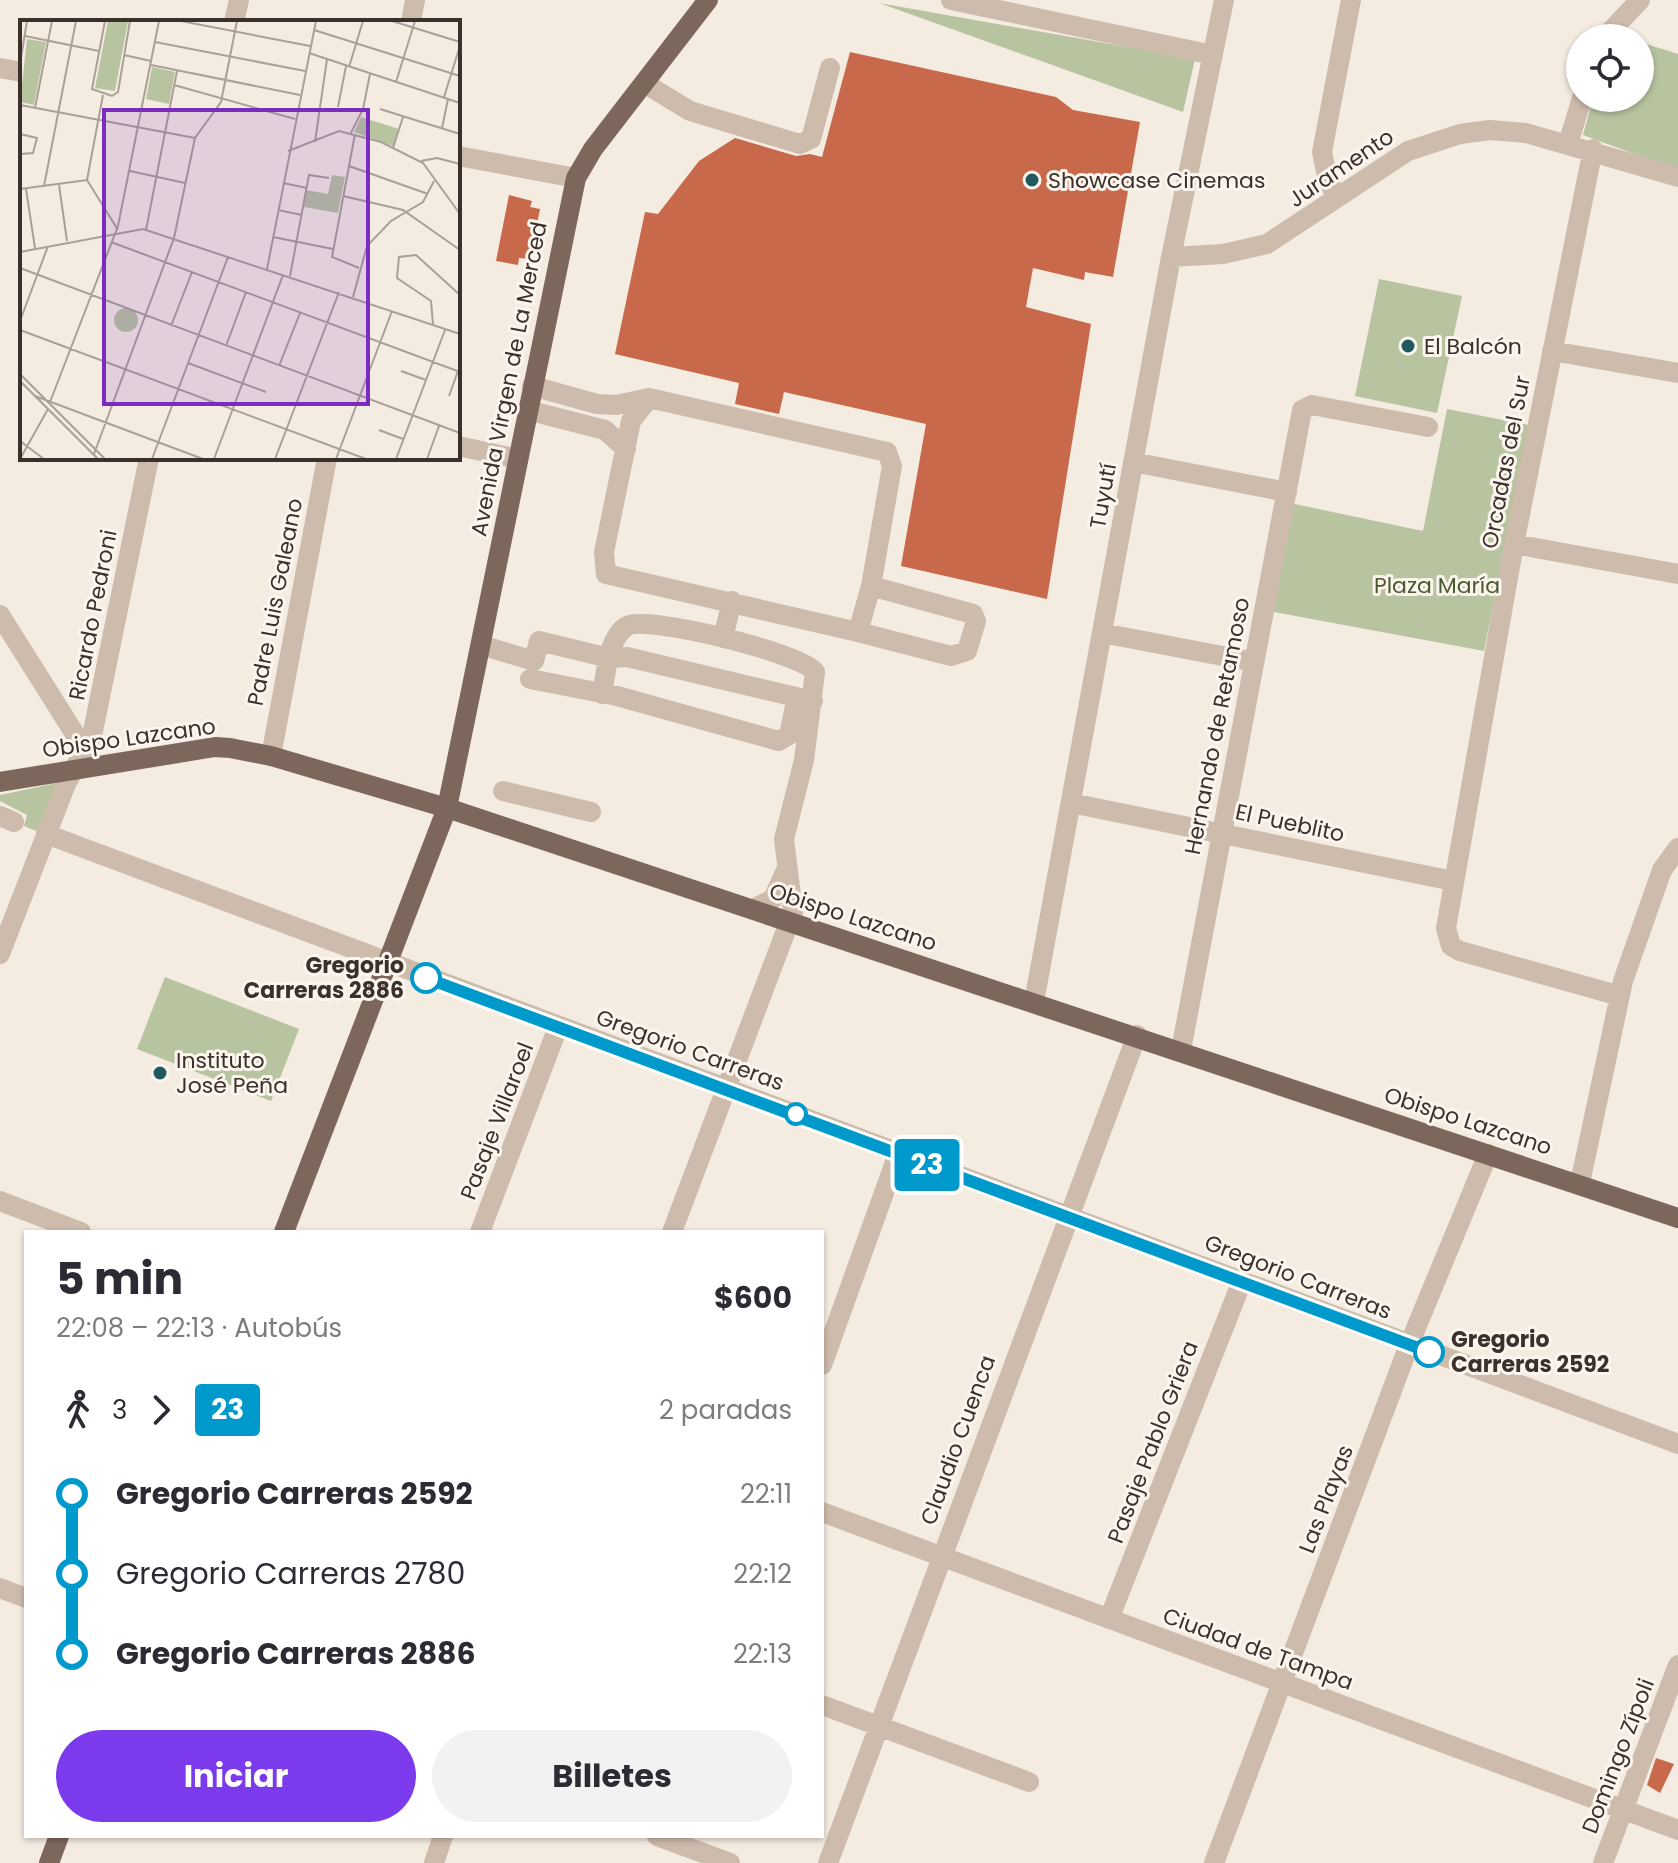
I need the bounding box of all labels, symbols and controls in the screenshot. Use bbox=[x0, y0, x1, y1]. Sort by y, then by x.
inset map bbox=[20, 20, 460, 460]
map controls bbox=[1566, 24, 1654, 112]
button: locate bbox=[1566, 24, 1654, 112]
street label: Juramento bbox=[1282, 121, 1400, 215]
place label: Showcase Cinemas bbox=[1048, 165, 1265, 196]
marker: Showcase Cinemas bbox=[1023, 171, 1041, 189]
street label: Avenida Virgen de La Merced bbox=[463, 219, 555, 539]
place label: El Balcón bbox=[1424, 331, 1522, 362]
marker: El Balcón bbox=[1399, 337, 1417, 355]
street label: Orcadas del Sur bbox=[1474, 373, 1538, 551]
street label: Tuyutí bbox=[1082, 461, 1124, 531]
street label: Padre Luis Galeano bbox=[240, 496, 310, 708]
street label: Ricardo Pedroni bbox=[61, 527, 125, 703]
park label: Plaza María bbox=[1374, 570, 1500, 601]
street label: Hernando de Retamoso bbox=[1177, 595, 1257, 857]
street label: Obispo Lazcano bbox=[40, 710, 218, 766]
street label: El Pueblito bbox=[1233, 796, 1347, 850]
street label: Obispo Lazcano bbox=[765, 875, 941, 959]
place label: Gregorio Carreras 2886 bbox=[244, 950, 404, 1006]
marker: Gregorio Carreras 2886 bbox=[411, 963, 441, 993]
street label: Gregorio Carreras bbox=[592, 1002, 788, 1098]
street label: Pasaje Villaroel bbox=[453, 1038, 541, 1204]
place label: Instituto José Peña bbox=[176, 1045, 288, 1101]
marker: Instituto José Peña bbox=[151, 1064, 169, 1082]
street label: Obispo Lazcano bbox=[1380, 1079, 1556, 1163]
unlabelled marker bbox=[785, 1103, 807, 1125]
line badge: 23 bbox=[891, 1139, 963, 1191]
text: 23 bbox=[911, 1145, 943, 1184]
street label: Gregorio Carreras bbox=[1200, 1227, 1396, 1327]
text: 5 min bbox=[56, 1248, 183, 1309]
text: $600 bbox=[714, 1276, 792, 1319]
text: 22:08 – 22:13 · Autobús bbox=[56, 1310, 342, 1346]
place label: Gregorio Carreras 2592 bbox=[1451, 1324, 1609, 1380]
street label: Pasaje Pablo Griera bbox=[1100, 1336, 1206, 1548]
marker: Gregorio Carreras 2592 bbox=[1414, 1337, 1444, 1367]
street label: Claudio Cuenca bbox=[913, 1351, 1003, 1529]
icon: walk bbox=[56, 1388, 100, 1432]
icon: forward bbox=[139, 1388, 183, 1432]
text: 23 bbox=[211, 1390, 244, 1429]
text: 3 bbox=[112, 1392, 127, 1428]
text: 2 paradas bbox=[659, 1392, 792, 1428]
street label: Las Playas bbox=[1291, 1440, 1361, 1558]
text: Gregorio Carreras 2592 bbox=[116, 1472, 473, 1515]
text: 22:11 bbox=[740, 1476, 792, 1512]
text: Gregorio Carreras 2780 bbox=[116, 1552, 465, 1595]
text: 22:12 bbox=[733, 1556, 792, 1592]
street label: Ciudad de Tampa bbox=[1158, 1600, 1358, 1698]
text: Gregorio Carreras 2886 bbox=[116, 1632, 476, 1675]
text: 22:13 bbox=[733, 1636, 792, 1672]
street label: Domingo Zípoli bbox=[1574, 1674, 1662, 1838]
button: Iniciar bbox=[56, 1730, 416, 1822]
button: Billetes bbox=[432, 1730, 792, 1822]

